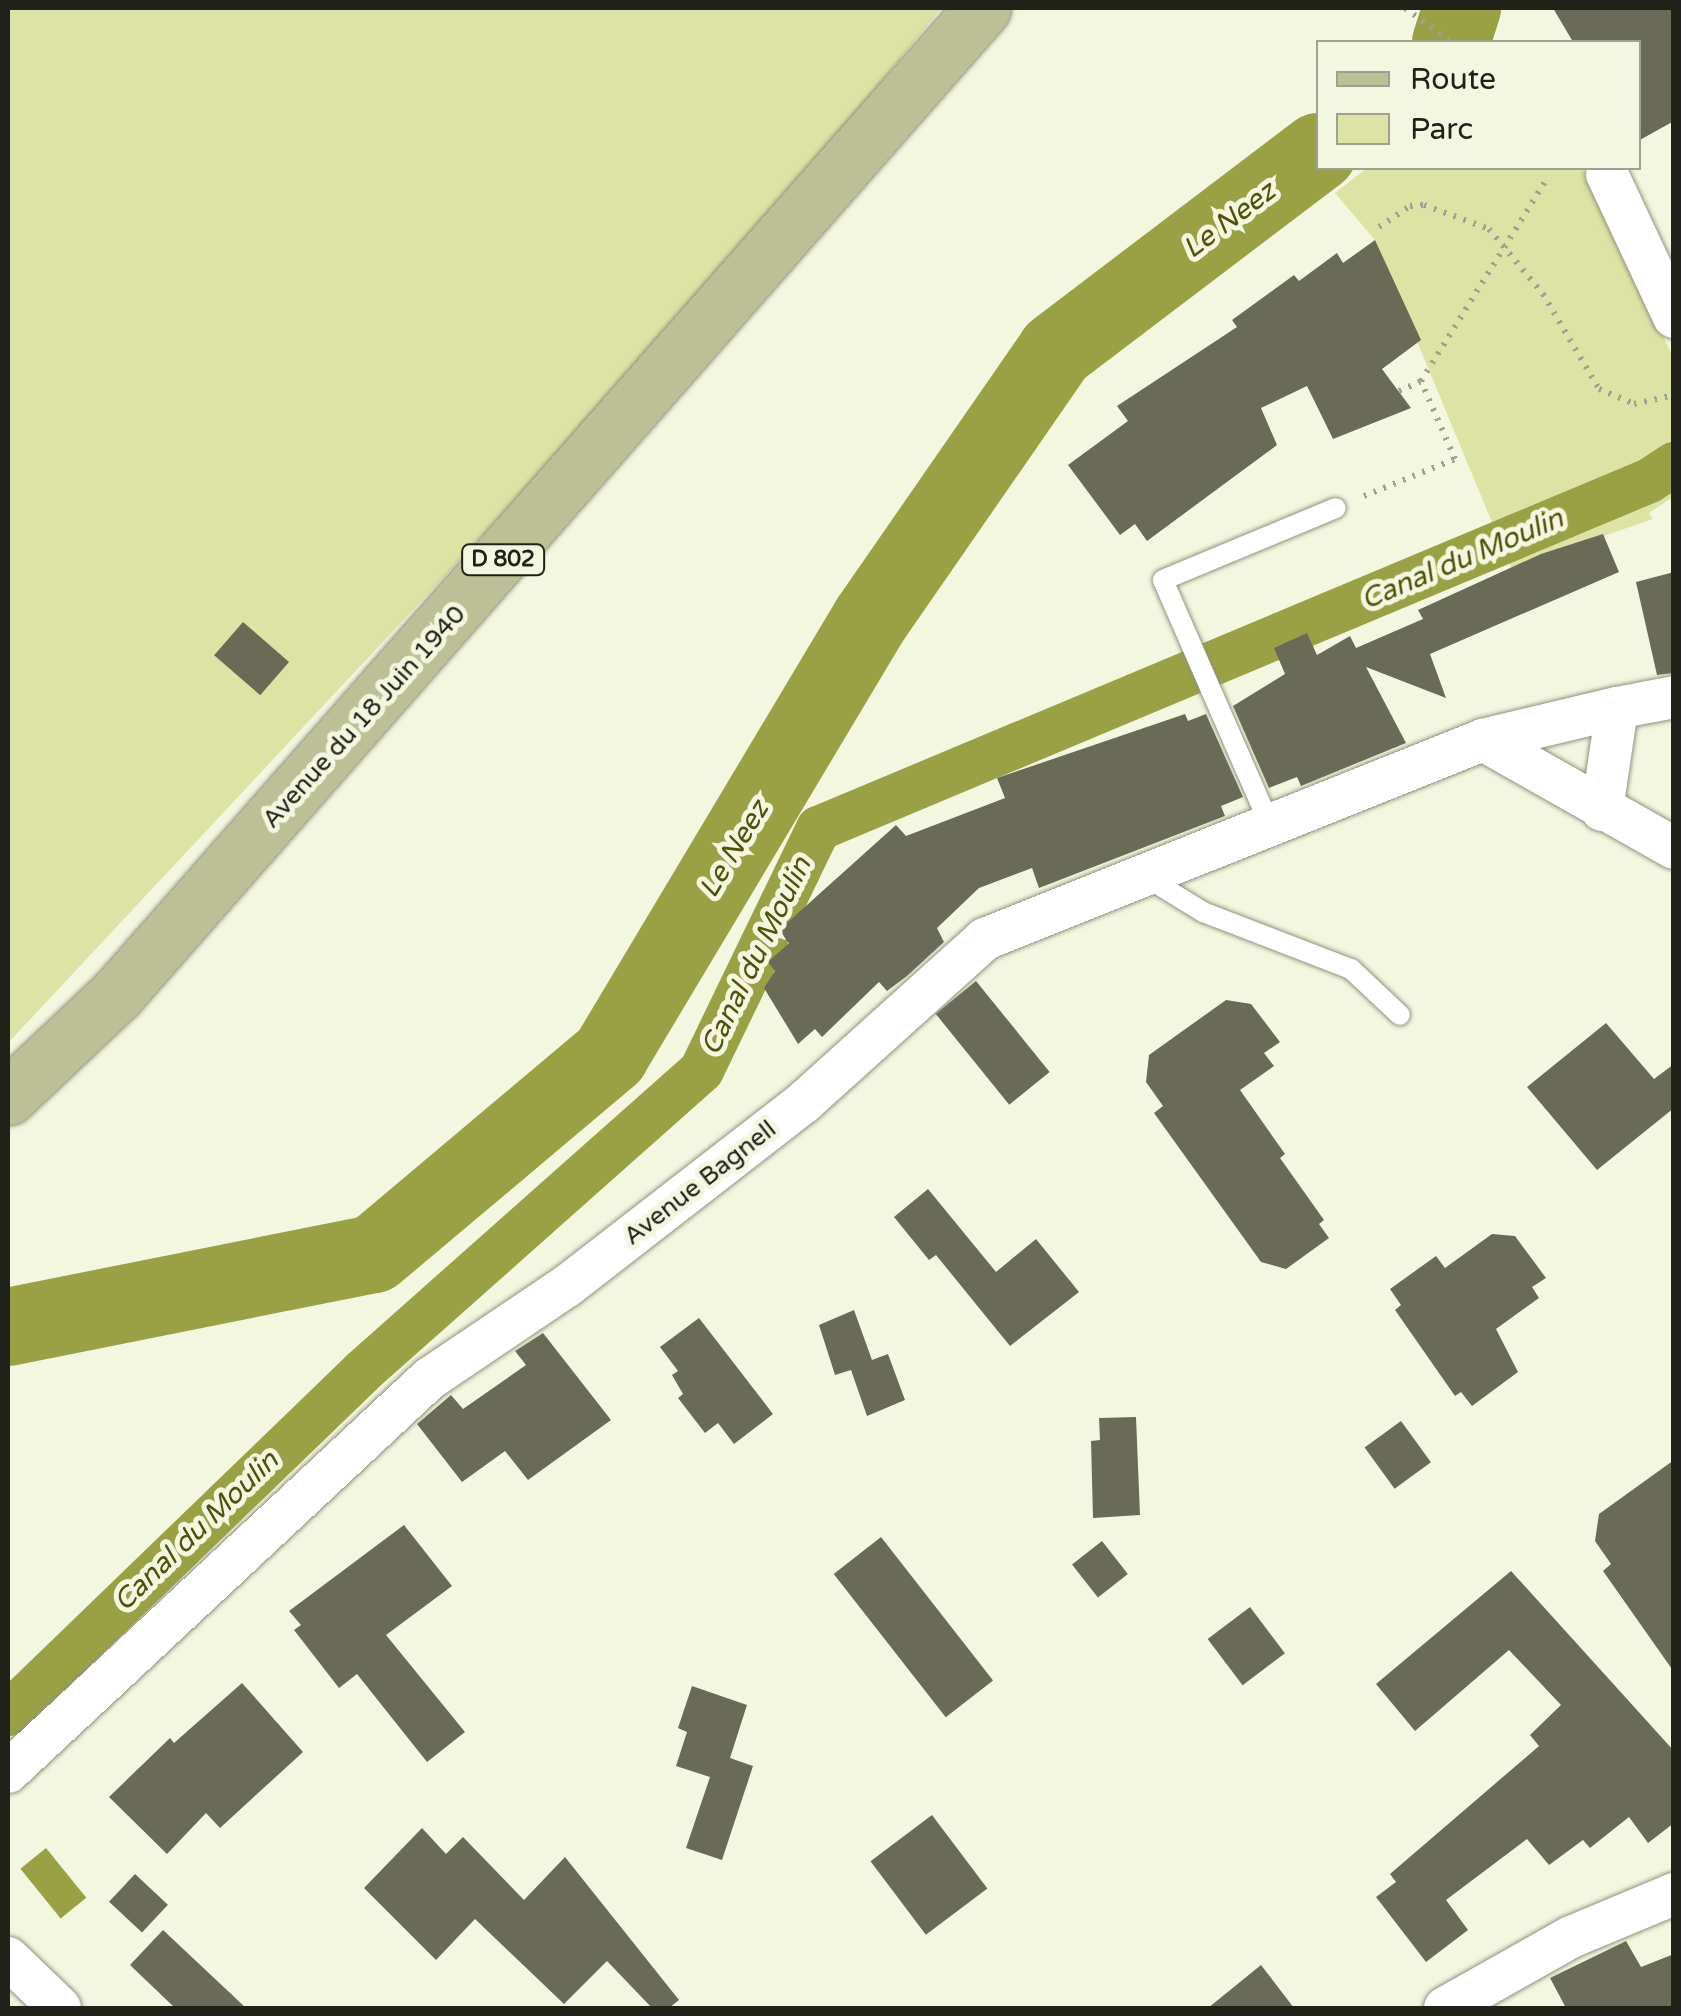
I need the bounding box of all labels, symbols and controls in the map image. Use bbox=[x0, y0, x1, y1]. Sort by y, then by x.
legend bbox=[1316, 40, 1641, 170]
text: Route bbox=[1410, 61, 1496, 98]
text: Parc bbox=[1410, 111, 1473, 148]
water label: Le Neez bbox=[1176, 174, 1282, 266]
water label: Canal du Moulin bbox=[1356, 501, 1568, 617]
road number: D 802 bbox=[460, 543, 546, 577]
street label: Avenue du 18 Juin 1940 bbox=[256, 600, 472, 834]
water label: Le Neez bbox=[692, 794, 776, 904]
water label: Canal du Moulin bbox=[694, 852, 818, 1060]
street label: Avenue Bagnell bbox=[618, 1114, 782, 1252]
water label: Canal du Moulin bbox=[107, 1444, 285, 1618]

